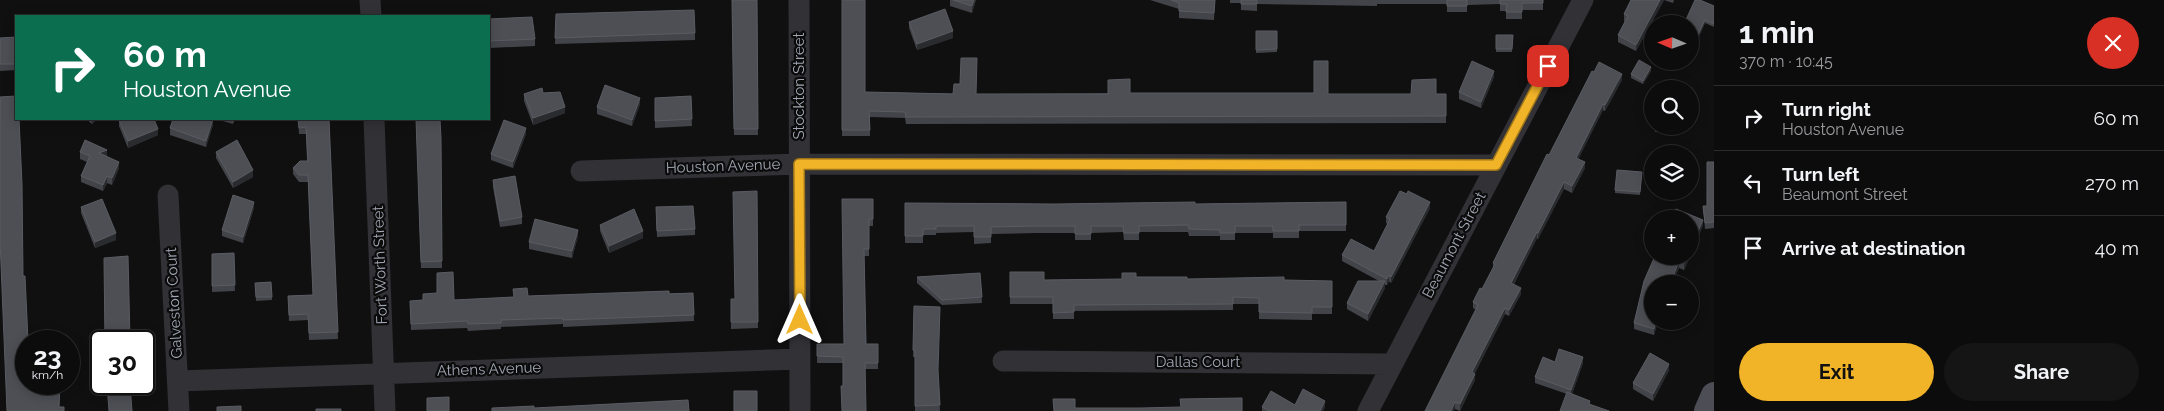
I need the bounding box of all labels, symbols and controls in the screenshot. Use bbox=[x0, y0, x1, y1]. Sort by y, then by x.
north arrow bbox=[1644, 15, 1699, 70]
map controls bbox=[1644, 15, 1699, 330]
text: 1 min bbox=[1739, 15, 1815, 50]
button: close bbox=[2087, 17, 2139, 69]
street label: Stockton Street bbox=[790, 33, 808, 139]
text: 60 m bbox=[123, 34, 207, 75]
icon: right bbox=[40, 35, 105, 100]
pin bbox=[1527, 45, 1569, 87]
icon: arrive bbox=[1534, 52, 1562, 80]
text: 370 m · 10:45 bbox=[1739, 52, 1833, 71]
text: Houston Avenue bbox=[123, 76, 291, 102]
button: search bbox=[1644, 80, 1699, 135]
text: Turn right bbox=[1782, 98, 1871, 120]
icon: right bbox=[1739, 104, 1767, 132]
text: 60 m bbox=[2094, 107, 2139, 129]
text: Houston Avenue bbox=[1782, 120, 1904, 139]
button: layers bbox=[1644, 145, 1699, 200]
street label: Houston Avenue bbox=[665, 155, 781, 177]
text: Turn left bbox=[1782, 163, 1859, 185]
icon: left bbox=[1739, 169, 1767, 197]
text: 270 m bbox=[2085, 172, 2139, 194]
text: Beaumont Street bbox=[1782, 185, 1908, 204]
street label: Beaumont Street bbox=[1418, 189, 1490, 301]
street label: Fort Worth Street bbox=[369, 205, 391, 325]
button: + bbox=[1644, 210, 1699, 265]
icon: arrive bbox=[1739, 234, 1767, 262]
text: Arrive at destination bbox=[1782, 237, 1966, 259]
text: 40 m bbox=[2095, 237, 2139, 259]
street label: Galveston Court bbox=[162, 247, 186, 359]
button: − bbox=[1644, 275, 1699, 330]
position arrow bbox=[773, 293, 825, 345]
speed limit sign: 30 bbox=[90, 330, 155, 395]
text: 23 bbox=[33, 341, 62, 371]
button: Exit bbox=[1739, 343, 1934, 401]
button: Share bbox=[1944, 343, 2139, 401]
street label: Dallas Court bbox=[1156, 353, 1240, 371]
street label: Athens Avenue bbox=[437, 358, 542, 380]
text: km/h bbox=[32, 368, 63, 382]

